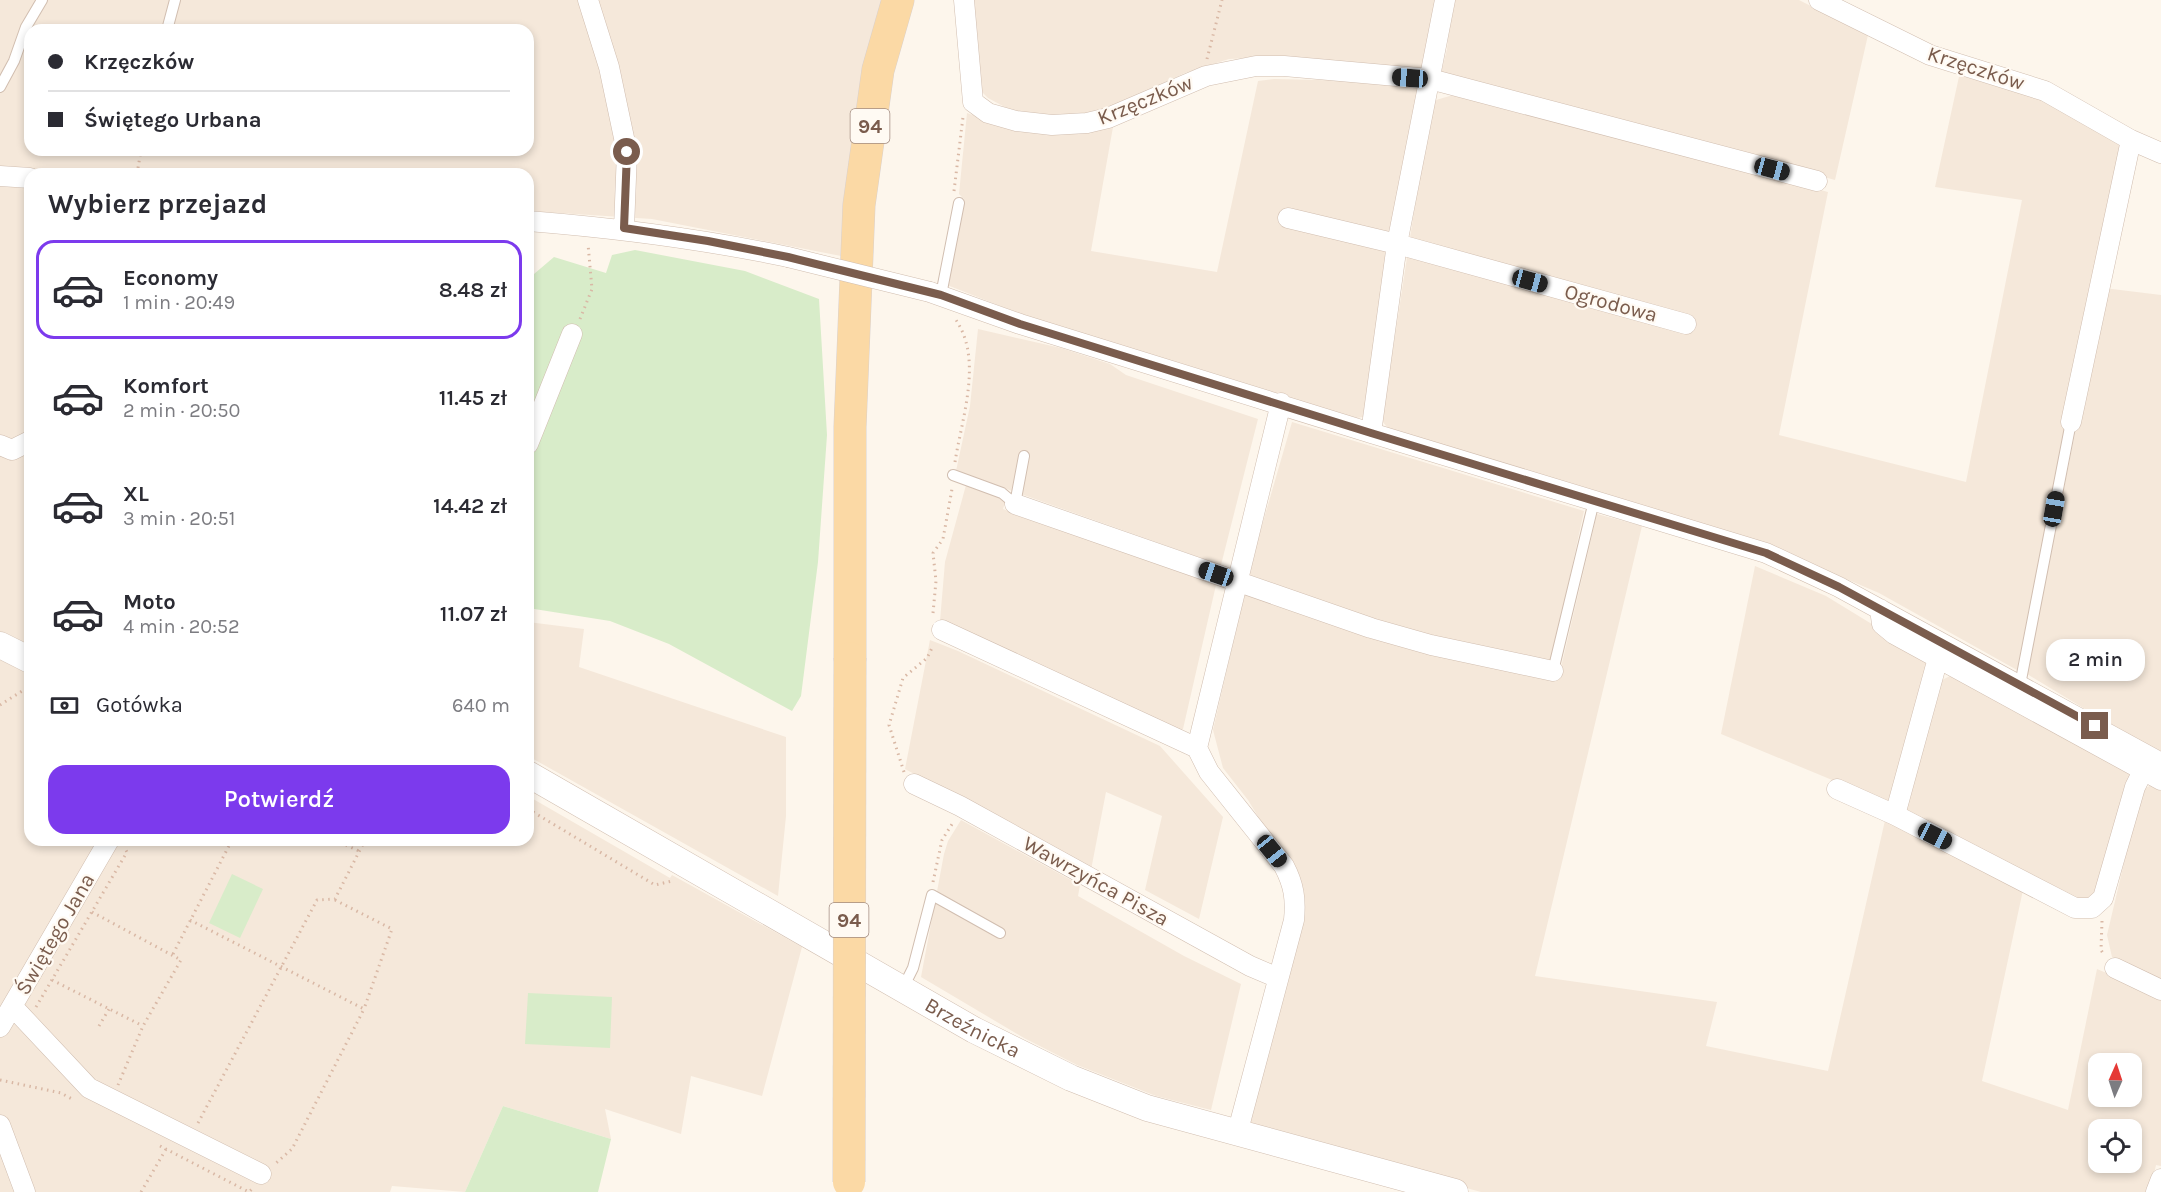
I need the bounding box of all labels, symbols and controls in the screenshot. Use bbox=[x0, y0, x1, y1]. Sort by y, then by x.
street label: Krzęczków bbox=[1925, 41, 2027, 95]
text: Krzęczków bbox=[84, 49, 194, 75]
car bbox=[1391, 68, 1429, 88]
street label: Krzęczków bbox=[1094, 70, 1196, 130]
text: Świętego Urbana bbox=[84, 107, 262, 133]
road number: 94 bbox=[850, 109, 890, 143]
route start bbox=[613, 138, 640, 165]
car bbox=[1752, 156, 1792, 182]
text: Wybierz przejazd bbox=[48, 188, 267, 220]
icon: car bbox=[51, 263, 105, 317]
text: Economy bbox=[123, 265, 218, 291]
car bbox=[1510, 268, 1550, 294]
text: 8.48 zł bbox=[439, 277, 507, 303]
street label: Ogrodowa bbox=[1562, 279, 1660, 327]
text: 1 min · 20:49 bbox=[123, 291, 235, 314]
icon: car bbox=[51, 371, 105, 425]
text: Komfort bbox=[123, 373, 209, 399]
text: 11.45 zł bbox=[439, 385, 507, 411]
text: 2 min · 20:50 bbox=[123, 399, 240, 422]
icon: car bbox=[51, 479, 105, 533]
text: XL bbox=[123, 481, 149, 507]
car bbox=[2042, 490, 2066, 528]
text: 14.42 zł bbox=[433, 493, 507, 519]
text: 3 min · 20:51 bbox=[123, 507, 235, 530]
car bbox=[1196, 560, 1236, 588]
icon: car bbox=[51, 587, 105, 641]
text: Moto bbox=[123, 589, 176, 615]
text: 11.07 zł bbox=[440, 601, 507, 627]
text: 4 min · 20:52 bbox=[123, 615, 240, 638]
callout: 2 min bbox=[2046, 639, 2144, 681]
text: 2 min bbox=[2068, 648, 2123, 671]
icon: cash bbox=[48, 689, 81, 722]
text: Gotówka bbox=[96, 692, 183, 718]
text: 640 m bbox=[452, 694, 510, 717]
route end bbox=[2081, 712, 2108, 739]
button: Potwierdź bbox=[48, 765, 510, 834]
car bbox=[1915, 820, 1955, 852]
street label: Wawrzyńca Pisza bbox=[1019, 831, 1173, 931]
car bbox=[1254, 831, 1290, 871]
street label: Świętego Jana bbox=[11, 869, 99, 999]
road number: 94 bbox=[830, 903, 868, 937]
street label: Brzeźnicka bbox=[921, 992, 1024, 1063]
north arrow bbox=[2088, 1053, 2142, 1107]
map controls bbox=[2088, 1053, 2142, 1173]
button: locate bbox=[2088, 1119, 2142, 1173]

